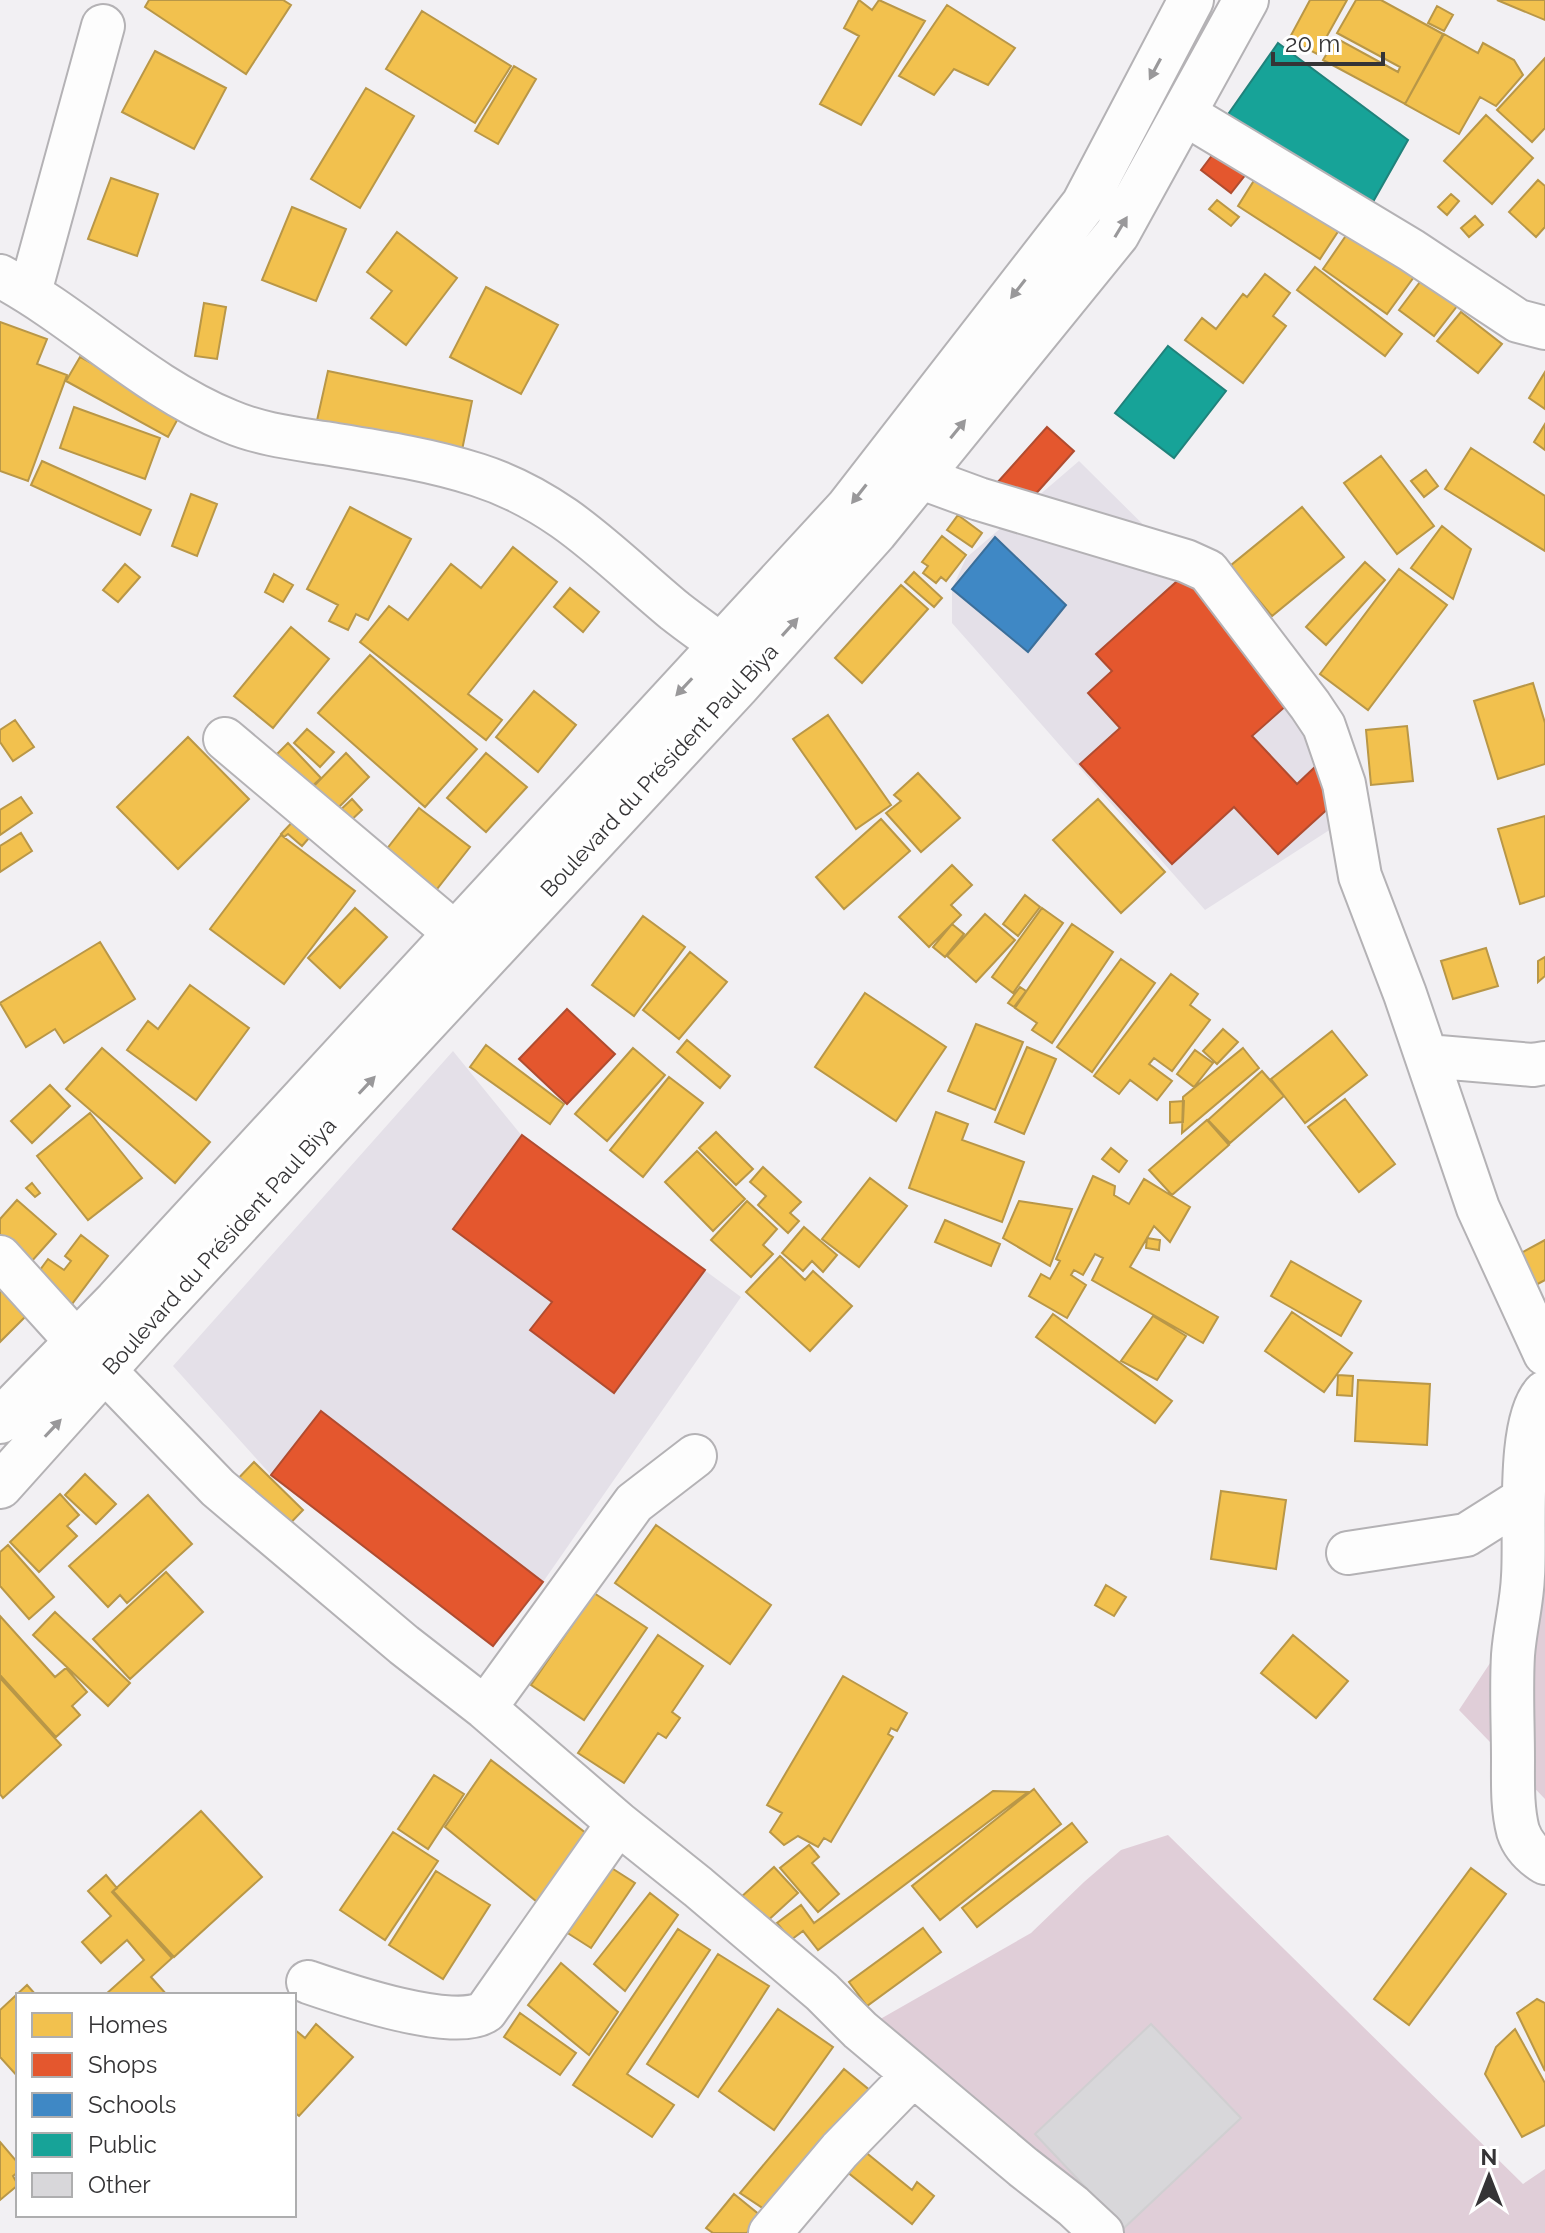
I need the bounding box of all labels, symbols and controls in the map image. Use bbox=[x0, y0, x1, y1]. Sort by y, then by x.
scale bar bbox=[1273, 16, 1383, 66]
text: 20 m bbox=[1285, 29, 1340, 58]
one-way arrow bbox=[1149, 58, 1163, 80]
one-way arrow bbox=[1113, 215, 1128, 238]
one-way arrow bbox=[1011, 279, 1027, 299]
one-way arrow bbox=[950, 419, 966, 439]
one-way arrow bbox=[851, 484, 868, 505]
one-way arrow bbox=[780, 617, 798, 636]
street label: Boulevard du Président Paul Biya bbox=[535, 638, 783, 902]
one-way arrow bbox=[676, 677, 694, 696]
one-way arrow bbox=[357, 1076, 375, 1095]
street label: Boulevard du Président Paul Biya bbox=[97, 1112, 341, 1380]
one-way arrow bbox=[43, 1419, 61, 1438]
legend bbox=[16, 1993, 296, 2217]
text: Homes bbox=[88, 2010, 168, 2039]
text: Shops bbox=[88, 2050, 157, 2079]
text: Schools bbox=[88, 2090, 176, 2119]
text: Public bbox=[88, 2130, 157, 2159]
north arrow bbox=[1449, 2137, 1529, 2217]
text: N bbox=[1481, 2144, 1497, 2170]
text: Other bbox=[88, 2170, 151, 2199]

